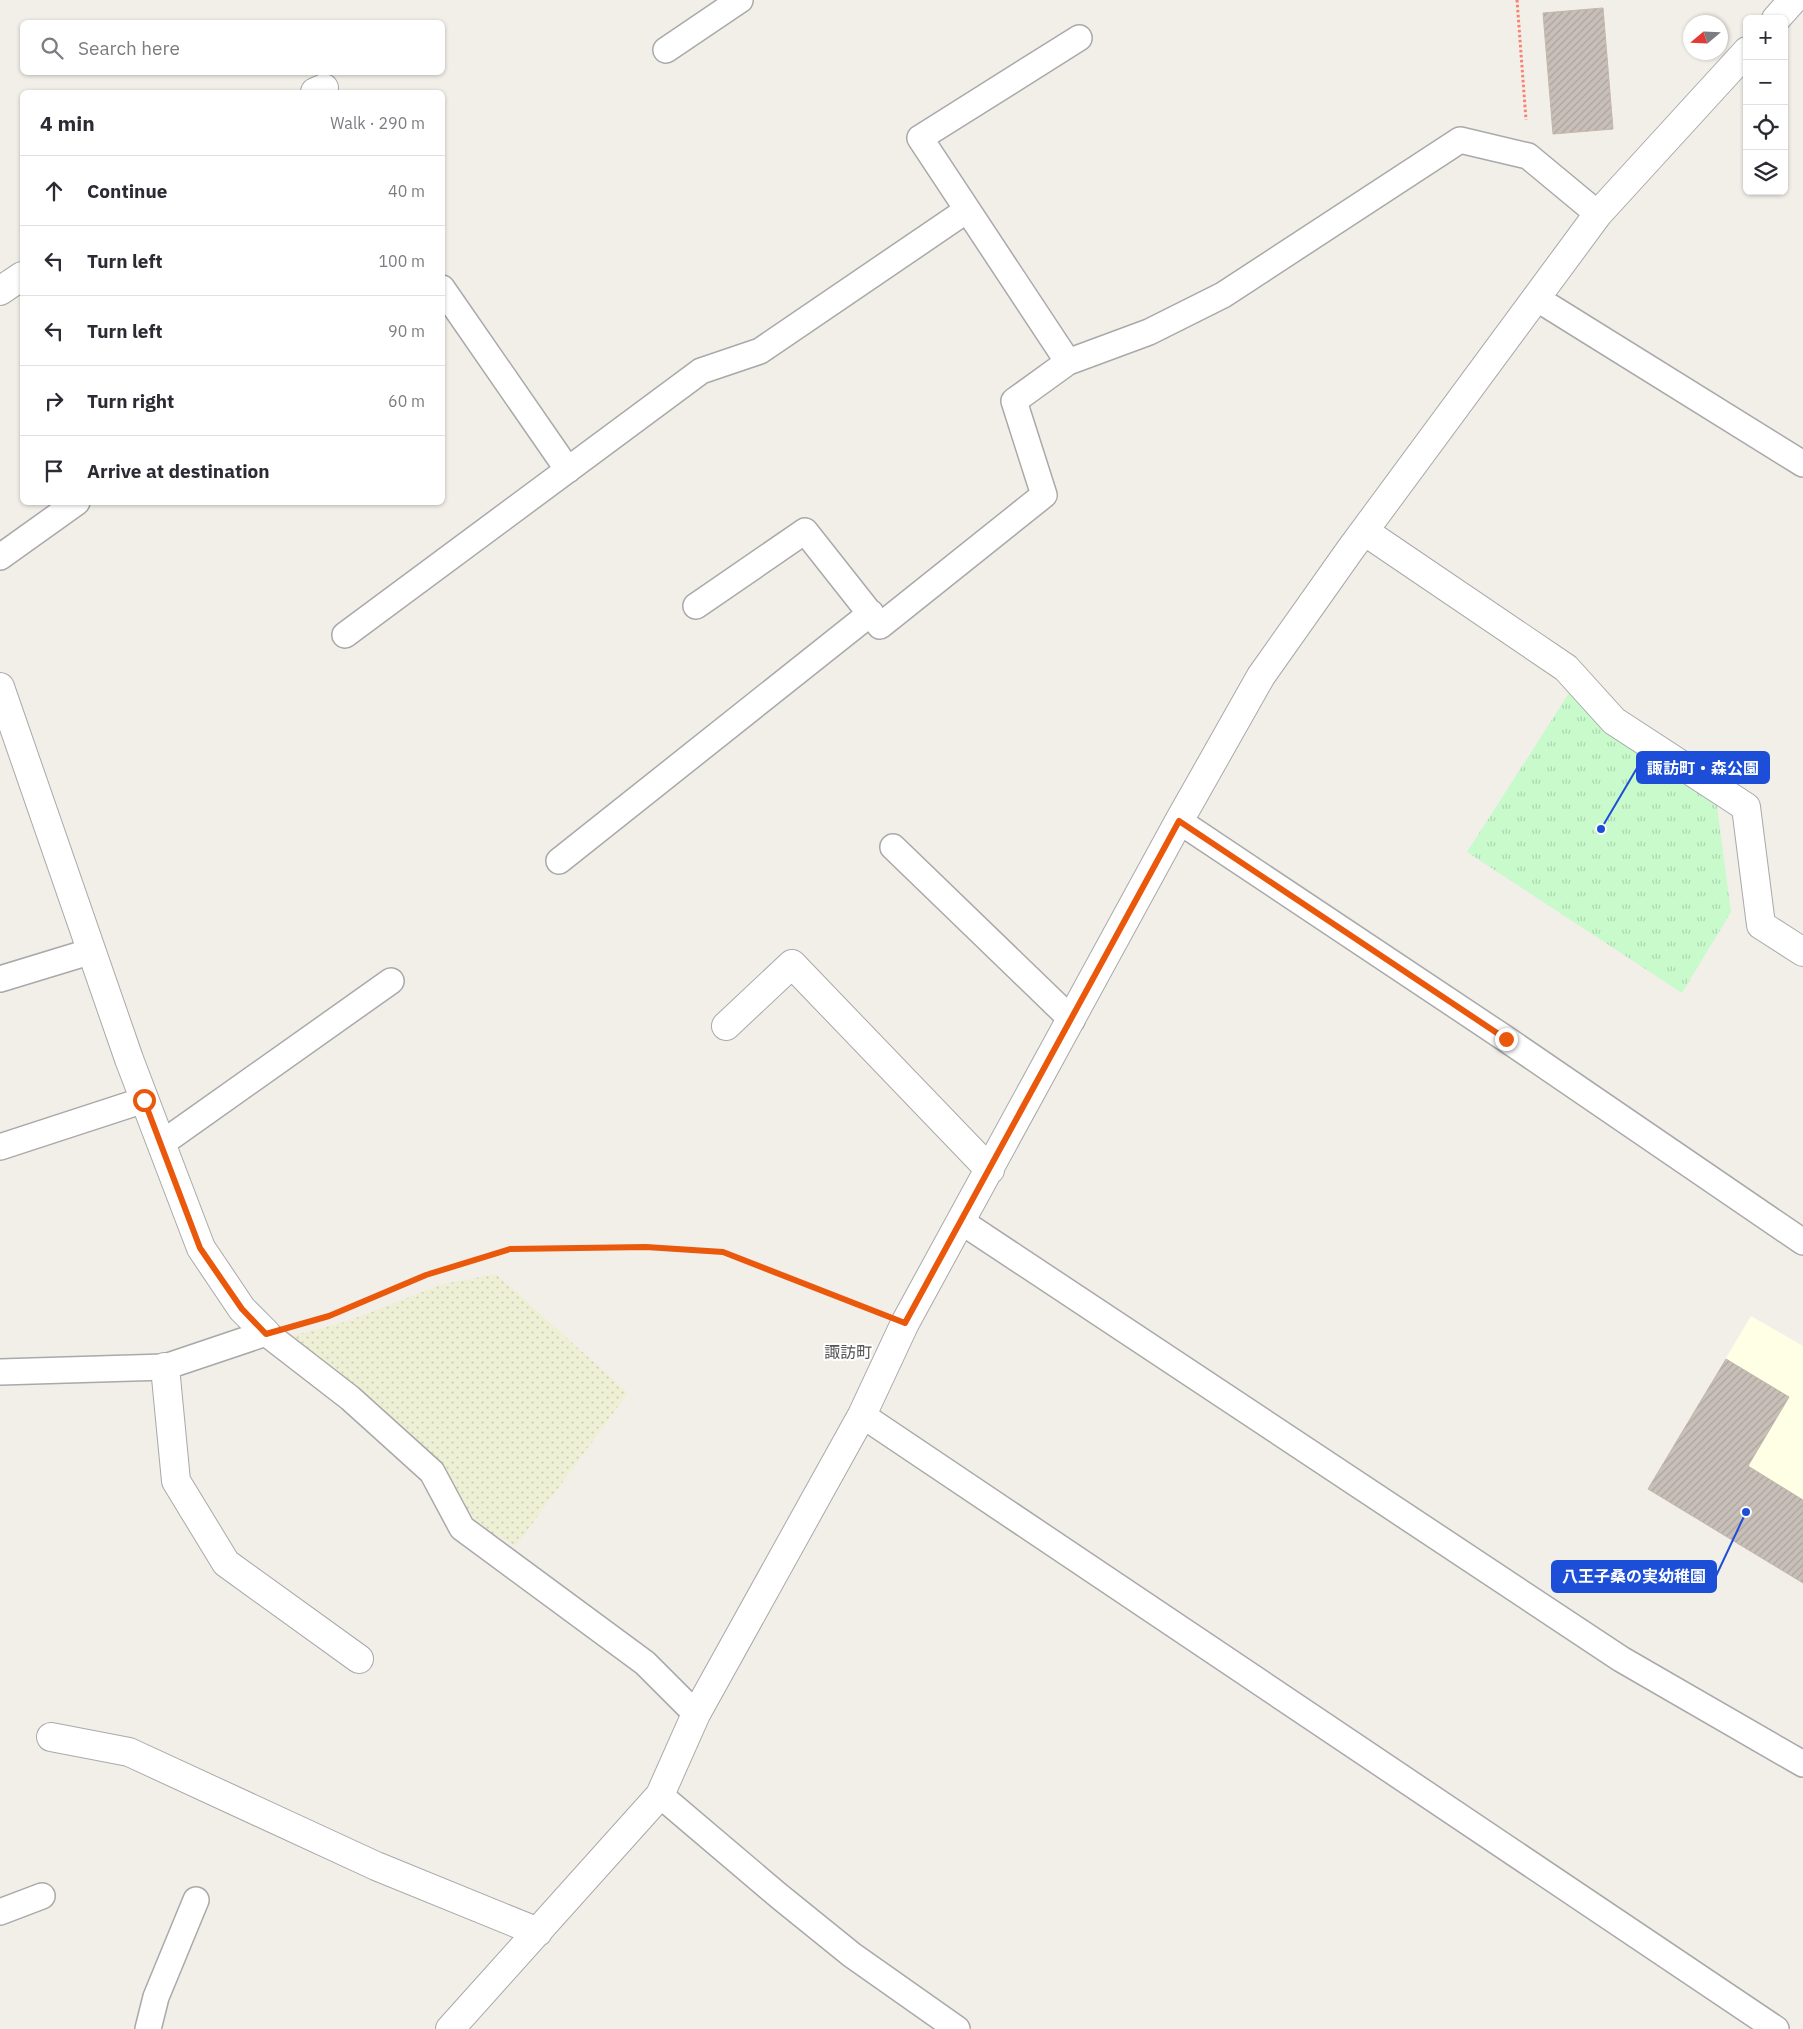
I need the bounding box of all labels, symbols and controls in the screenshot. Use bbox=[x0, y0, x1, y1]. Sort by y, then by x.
north arrow bbox=[1683, 15, 1728, 60]
map controls bbox=[1743, 15, 1788, 195]
button: + bbox=[1743, 15, 1788, 60]
search box bbox=[20, 20, 445, 75]
icon: search bbox=[38, 34, 66, 62]
text: Search here bbox=[78, 36, 180, 60]
button: − bbox=[1743, 60, 1788, 105]
button: locate bbox=[1743, 105, 1788, 150]
text: 4 min bbox=[40, 109, 95, 137]
text: Walk · 290 m bbox=[330, 113, 425, 133]
button: layers bbox=[1743, 150, 1788, 195]
icon: ahead bbox=[40, 177, 68, 205]
text: Continue bbox=[87, 179, 167, 203]
text: 40 m bbox=[388, 181, 425, 201]
icon: left bbox=[40, 247, 68, 275]
text: Turn left bbox=[87, 249, 163, 273]
text: 100 m bbox=[378, 251, 425, 271]
icon: left bbox=[40, 317, 68, 345]
text: Turn left bbox=[87, 319, 163, 343]
text: 90 m bbox=[388, 321, 425, 341]
icon: right bbox=[40, 387, 68, 415]
text: Turn right bbox=[87, 389, 174, 413]
text: 60 m bbox=[388, 391, 425, 411]
icon: arrive bbox=[40, 457, 68, 485]
text: Arrive at destination bbox=[87, 459, 270, 483]
callout: 諏訪町・森公園 bbox=[1637, 752, 1769, 783]
text: 諏訪町・森公園 bbox=[1647, 758, 1759, 778]
route end bbox=[1495, 1028, 1518, 1051]
route start bbox=[133, 1089, 156, 1112]
district label: 諏訪町 bbox=[824, 1342, 872, 1362]
callout: 八王子桑の実幼稚園 bbox=[1552, 1561, 1716, 1592]
text: 八王子桑の実幼稚園 bbox=[1562, 1566, 1706, 1586]

